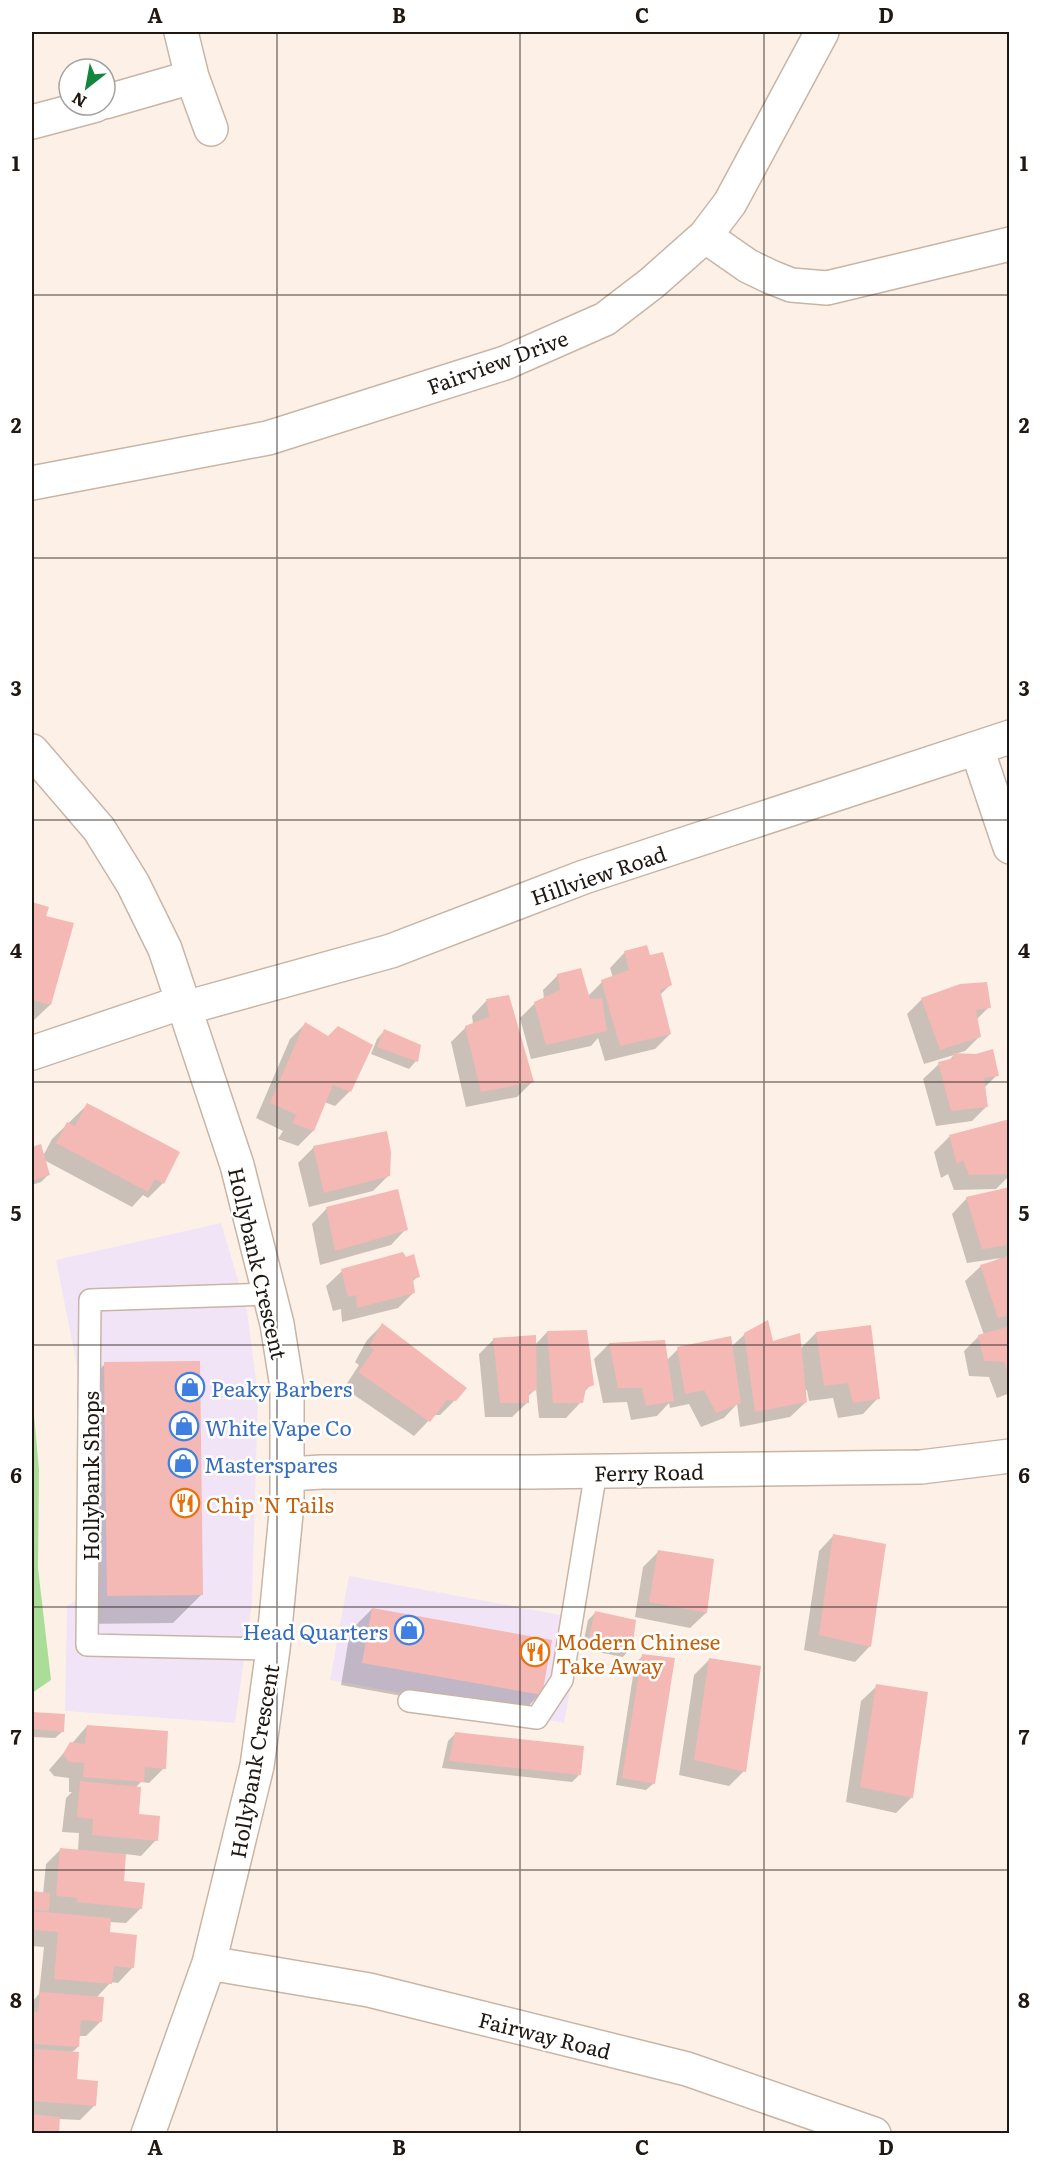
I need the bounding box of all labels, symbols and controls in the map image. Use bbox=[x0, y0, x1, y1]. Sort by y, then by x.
text: A bbox=[147, 0, 163, 29]
text: B bbox=[392, 0, 406, 29]
text: C bbox=[635, 0, 649, 29]
text: D bbox=[878, 0, 894, 29]
north arrow bbox=[57, 57, 117, 117]
text: N bbox=[67, 87, 91, 114]
text: 1 bbox=[12, 147, 20, 177]
text: 1 bbox=[1020, 147, 1028, 177]
street label: Fairview Drive bbox=[422, 321, 572, 401]
text: 2 bbox=[11, 409, 22, 439]
text: 2 bbox=[1019, 409, 1030, 439]
text: 3 bbox=[10, 672, 22, 702]
text: 3 bbox=[1018, 672, 1030, 702]
street label: Hillview Road bbox=[526, 836, 670, 912]
text: 4 bbox=[10, 934, 22, 964]
text: 4 bbox=[1018, 934, 1030, 964]
street label: Hollybank Crescent bbox=[222, 1164, 296, 1363]
text: 5 bbox=[11, 1197, 22, 1227]
text: 5 bbox=[1019, 1197, 1030, 1227]
shop icon: Peaky Barbers bbox=[174, 1371, 206, 1403]
place label: Peaky Barbers bbox=[211, 1372, 352, 1403]
street label: Hollybank Shops bbox=[74, 1391, 105, 1561]
shop icon: White Vape Co bbox=[168, 1410, 200, 1442]
place label: White Vape Co bbox=[205, 1411, 352, 1442]
shop icon: Masterspares bbox=[167, 1447, 199, 1479]
place label: Masterspares bbox=[204, 1448, 337, 1479]
street label: Ferry Road bbox=[594, 1455, 704, 1487]
text: 6 bbox=[10, 1459, 22, 1489]
text: 6 bbox=[1018, 1459, 1030, 1489]
restaurant icon: Chip 'N Tails bbox=[169, 1487, 201, 1519]
place label: Chip 'N Tails bbox=[206, 1488, 334, 1519]
shop icon: Head Quarters bbox=[393, 1614, 425, 1646]
place label: Head Quarters bbox=[243, 1615, 388, 1646]
place label: Modern Chinese Take Away bbox=[556, 1625, 721, 1680]
restaurant icon: Modern Chinese Take Away bbox=[519, 1636, 551, 1668]
street label: Hollybank Crescent bbox=[221, 1661, 285, 1860]
text: 7 bbox=[11, 1721, 22, 1751]
text: 7 bbox=[1019, 1721, 1030, 1751]
text: 8 bbox=[10, 1984, 22, 2014]
text: 8 bbox=[1018, 1984, 1030, 2014]
street label: Fairway Road bbox=[475, 2003, 615, 2065]
text: A bbox=[147, 2131, 163, 2161]
text: B bbox=[392, 2131, 406, 2161]
text: C bbox=[635, 2131, 649, 2161]
text: D bbox=[878, 2131, 894, 2161]

